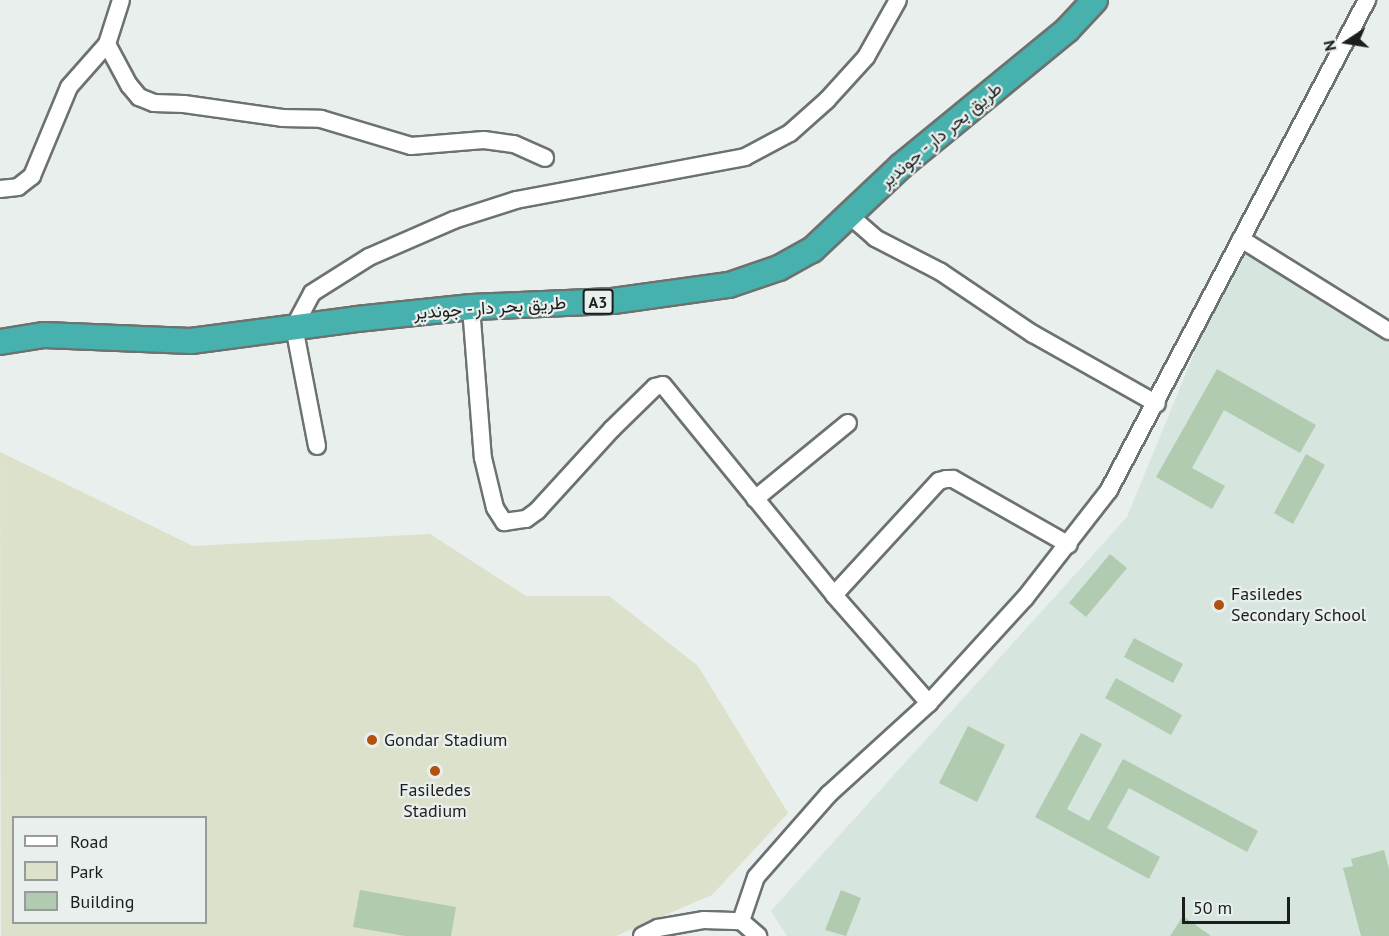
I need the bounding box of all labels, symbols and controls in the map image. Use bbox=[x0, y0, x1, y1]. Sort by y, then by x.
north arrow bbox=[1317, 12, 1377, 72]
text: N bbox=[1319, 39, 1340, 53]
street label: طريق بحر دار - جوندير bbox=[875, 77, 1007, 193]
road number: A3 bbox=[582, 289, 614, 315]
street label: طريق بحر دار - جوندير bbox=[412, 292, 568, 324]
place label: Fasiledes Secondary School bbox=[1231, 584, 1367, 626]
marker: Fasiledes Secondary School bbox=[1212, 598, 1226, 612]
place label: Gondar Stadium bbox=[384, 729, 507, 751]
marker: Gondar Stadium bbox=[365, 733, 379, 747]
marker: Fasiledes Stadium bbox=[428, 764, 442, 778]
place label: Fasiledes Stadium bbox=[399, 780, 471, 822]
legend bbox=[12, 816, 207, 924]
text: Road bbox=[70, 830, 108, 853]
text: Park bbox=[70, 860, 103, 883]
scale bar bbox=[1185, 885, 1293, 923]
text: Building bbox=[70, 890, 134, 913]
text: 50 m bbox=[1193, 896, 1232, 919]

